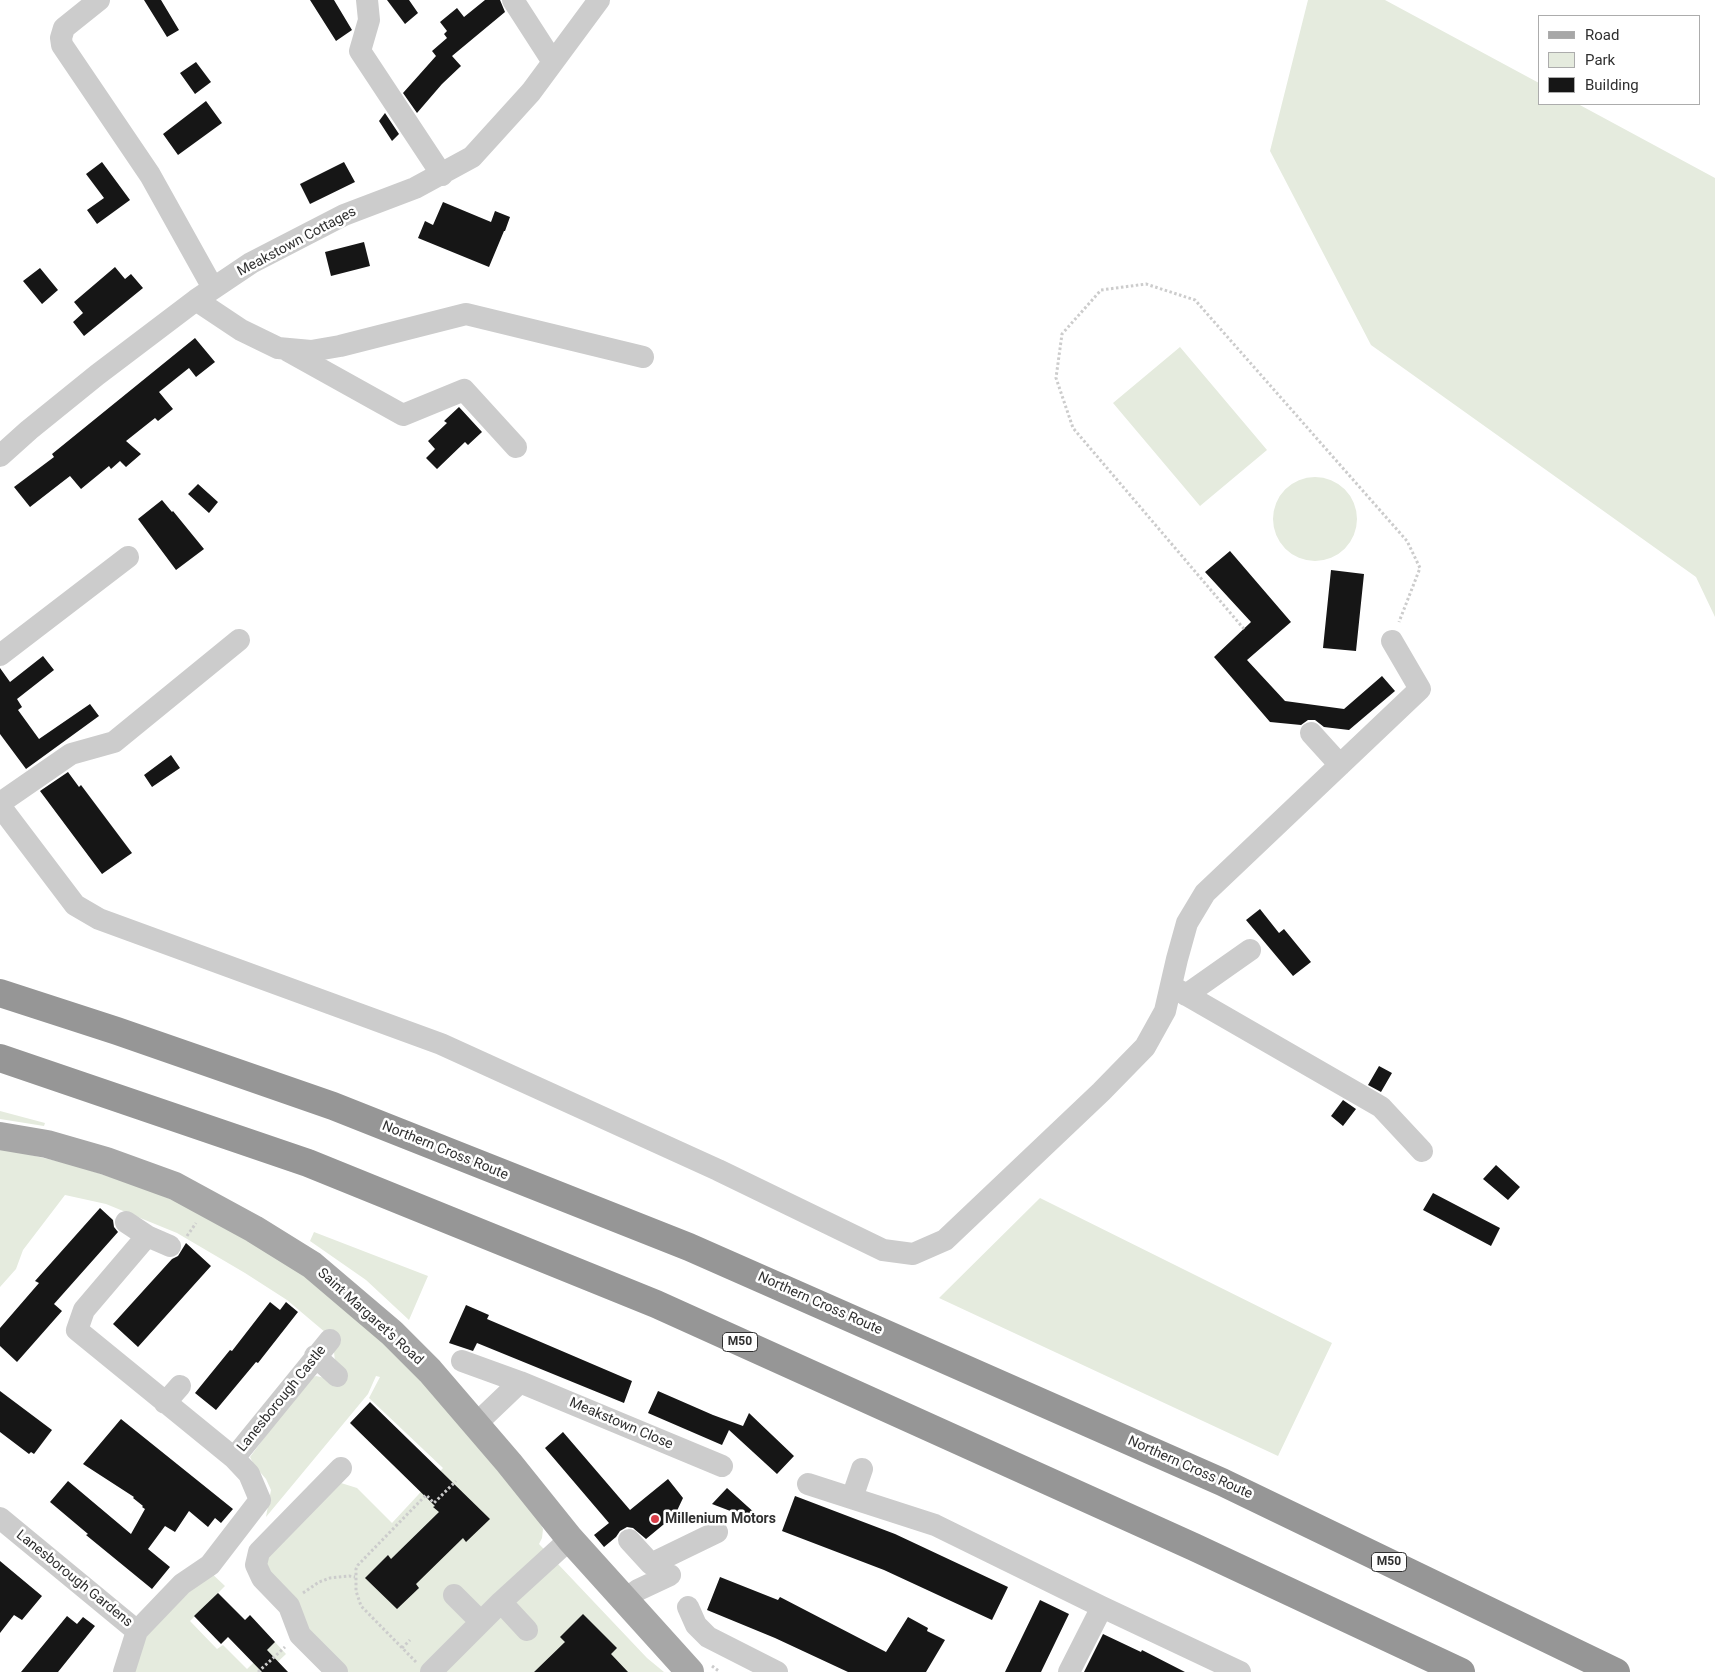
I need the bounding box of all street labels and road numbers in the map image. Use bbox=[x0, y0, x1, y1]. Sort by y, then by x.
street label: Meakstown Cottages bbox=[235, 204, 359, 280]
street label: Northern Cross Route bbox=[379, 1118, 511, 1184]
street label: Saint Margaret's Road bbox=[314, 1265, 426, 1369]
street label: Northern Cross Route bbox=[755, 1269, 885, 1339]
road number: M50 bbox=[722, 1332, 758, 1351]
street label: Lanesborough Castle bbox=[234, 1342, 330, 1456]
street label: Meakstown Close bbox=[567, 1395, 675, 1453]
street label: Northern Cross Route bbox=[1125, 1433, 1255, 1503]
street label: Lanesborough Gardens bbox=[12, 1527, 136, 1631]
road number: M50 bbox=[1372, 1552, 1406, 1571]

